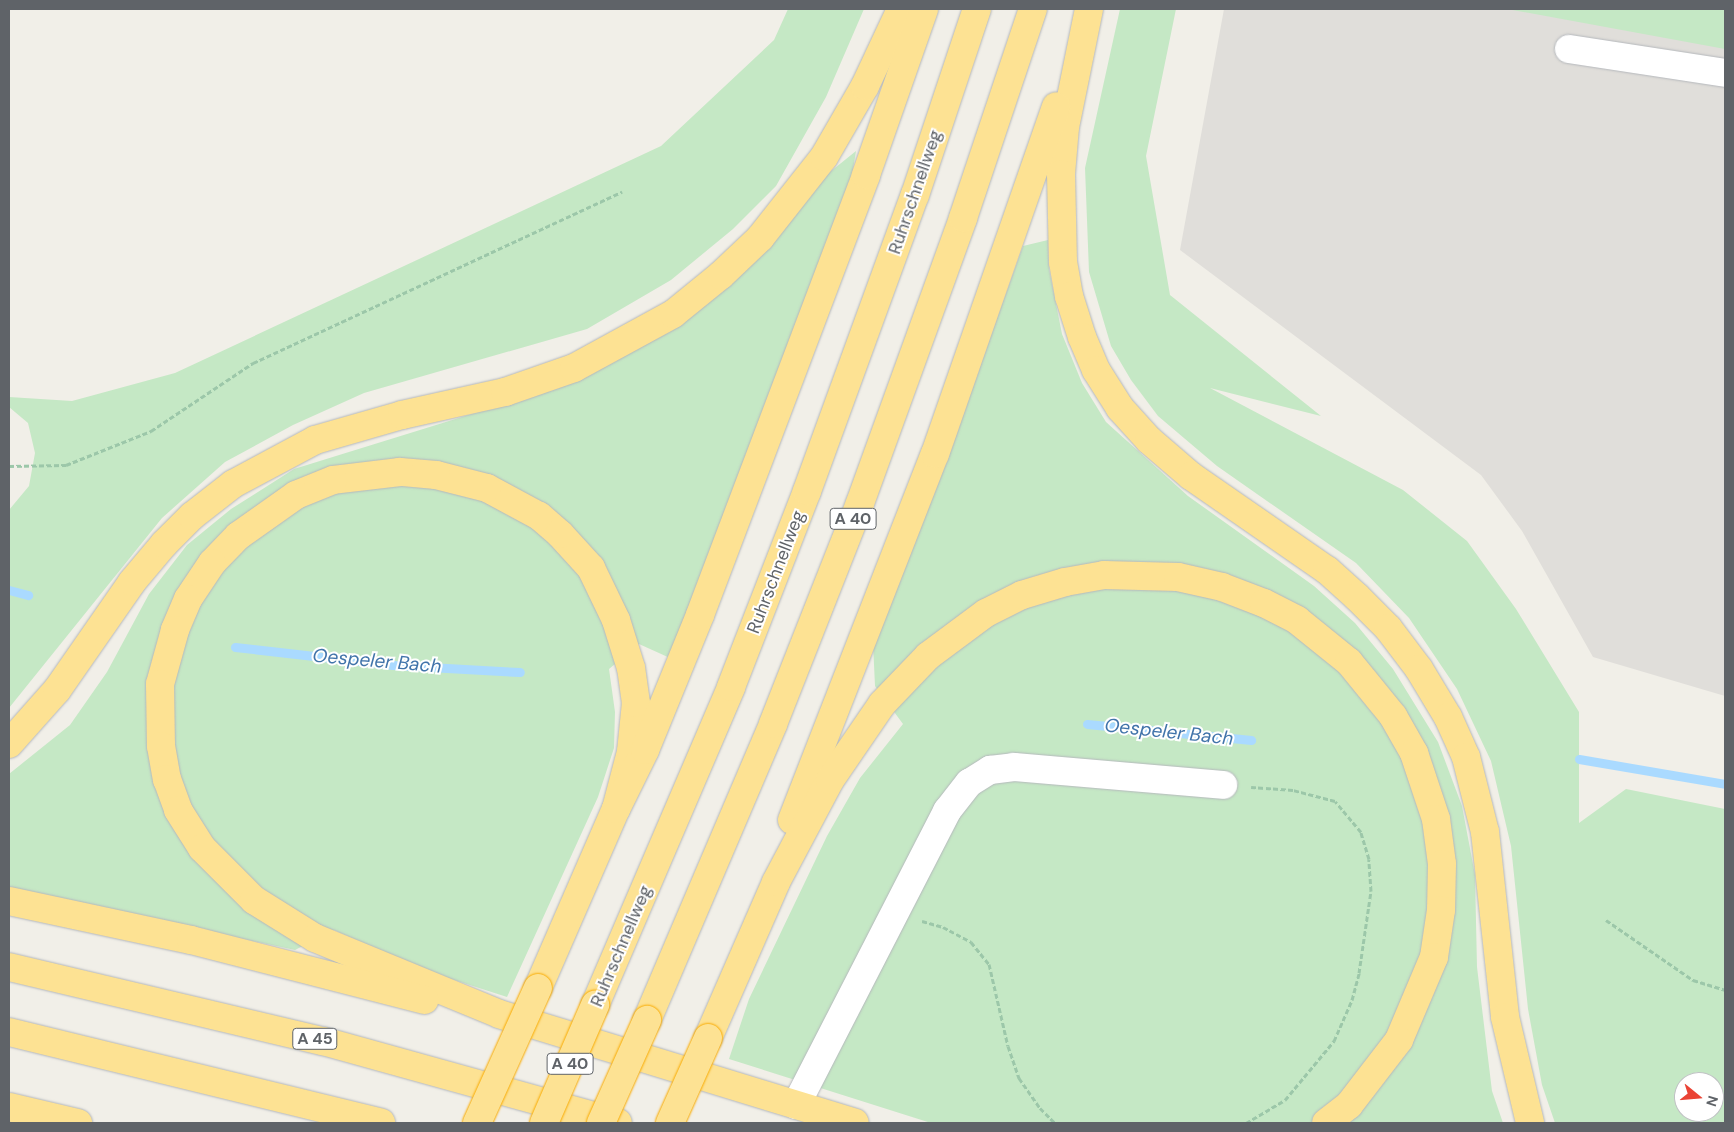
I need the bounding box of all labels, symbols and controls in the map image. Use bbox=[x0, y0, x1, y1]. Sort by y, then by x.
street label: Ruhrschnellweg bbox=[884, 127, 946, 257]
road number: A 40 bbox=[829, 506, 877, 532]
street label: Ruhrschnellweg bbox=[743, 507, 809, 637]
water label: Oespeler Bach bbox=[312, 644, 442, 678]
water label: Oespeler Bach bbox=[1104, 714, 1234, 750]
street label: Ruhrschnellweg bbox=[586, 882, 656, 1010]
road number: A 45 bbox=[291, 1026, 339, 1052]
road number: A 40 bbox=[546, 1050, 594, 1078]
north arrow bbox=[1674, 1072, 1724, 1122]
text: N bbox=[1702, 1094, 1722, 1109]

